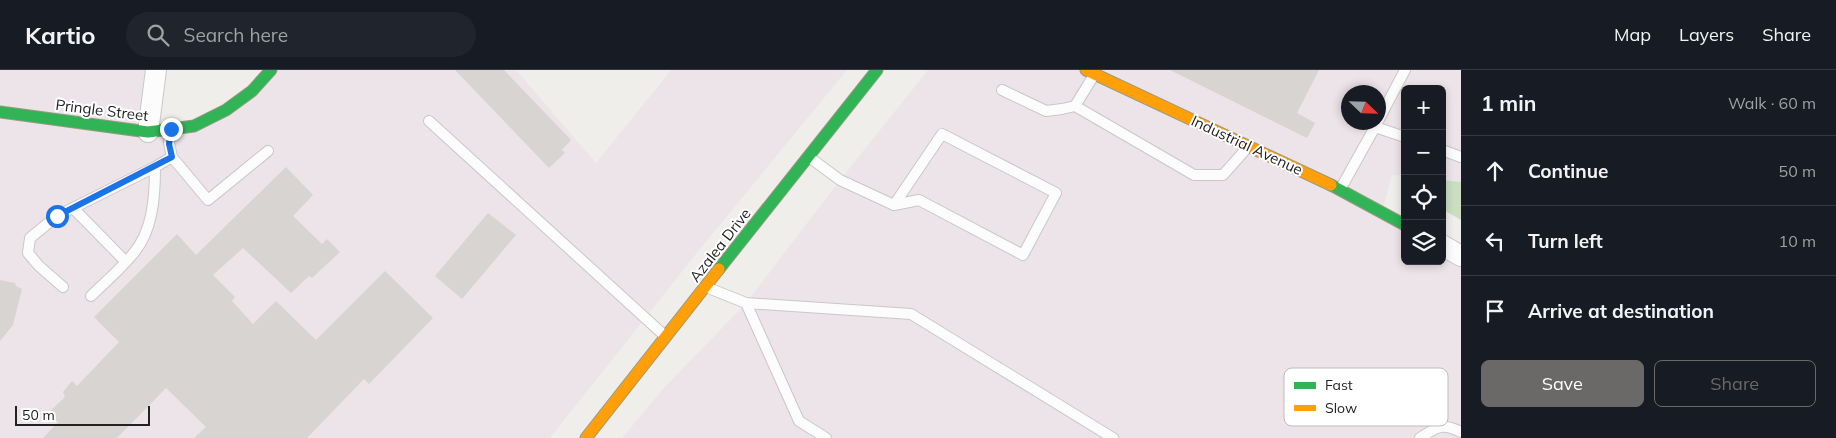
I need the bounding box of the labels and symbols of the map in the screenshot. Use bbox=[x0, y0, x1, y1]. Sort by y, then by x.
north arrow bbox=[1341, 85, 1386, 130]
street label: Pringle Street bbox=[54, 95, 150, 125]
street label: Industrial Avenue bbox=[1188, 111, 1306, 179]
route end bbox=[160, 118, 183, 141]
street label: Azalea Drive bbox=[685, 204, 755, 286]
route start bbox=[46, 205, 69, 228]
legend bbox=[1284, 368, 1448, 426]
text: Fast bbox=[1325, 376, 1353, 394]
text: Slow bbox=[1325, 399, 1357, 417]
scale bar bbox=[15, 403, 150, 426]

